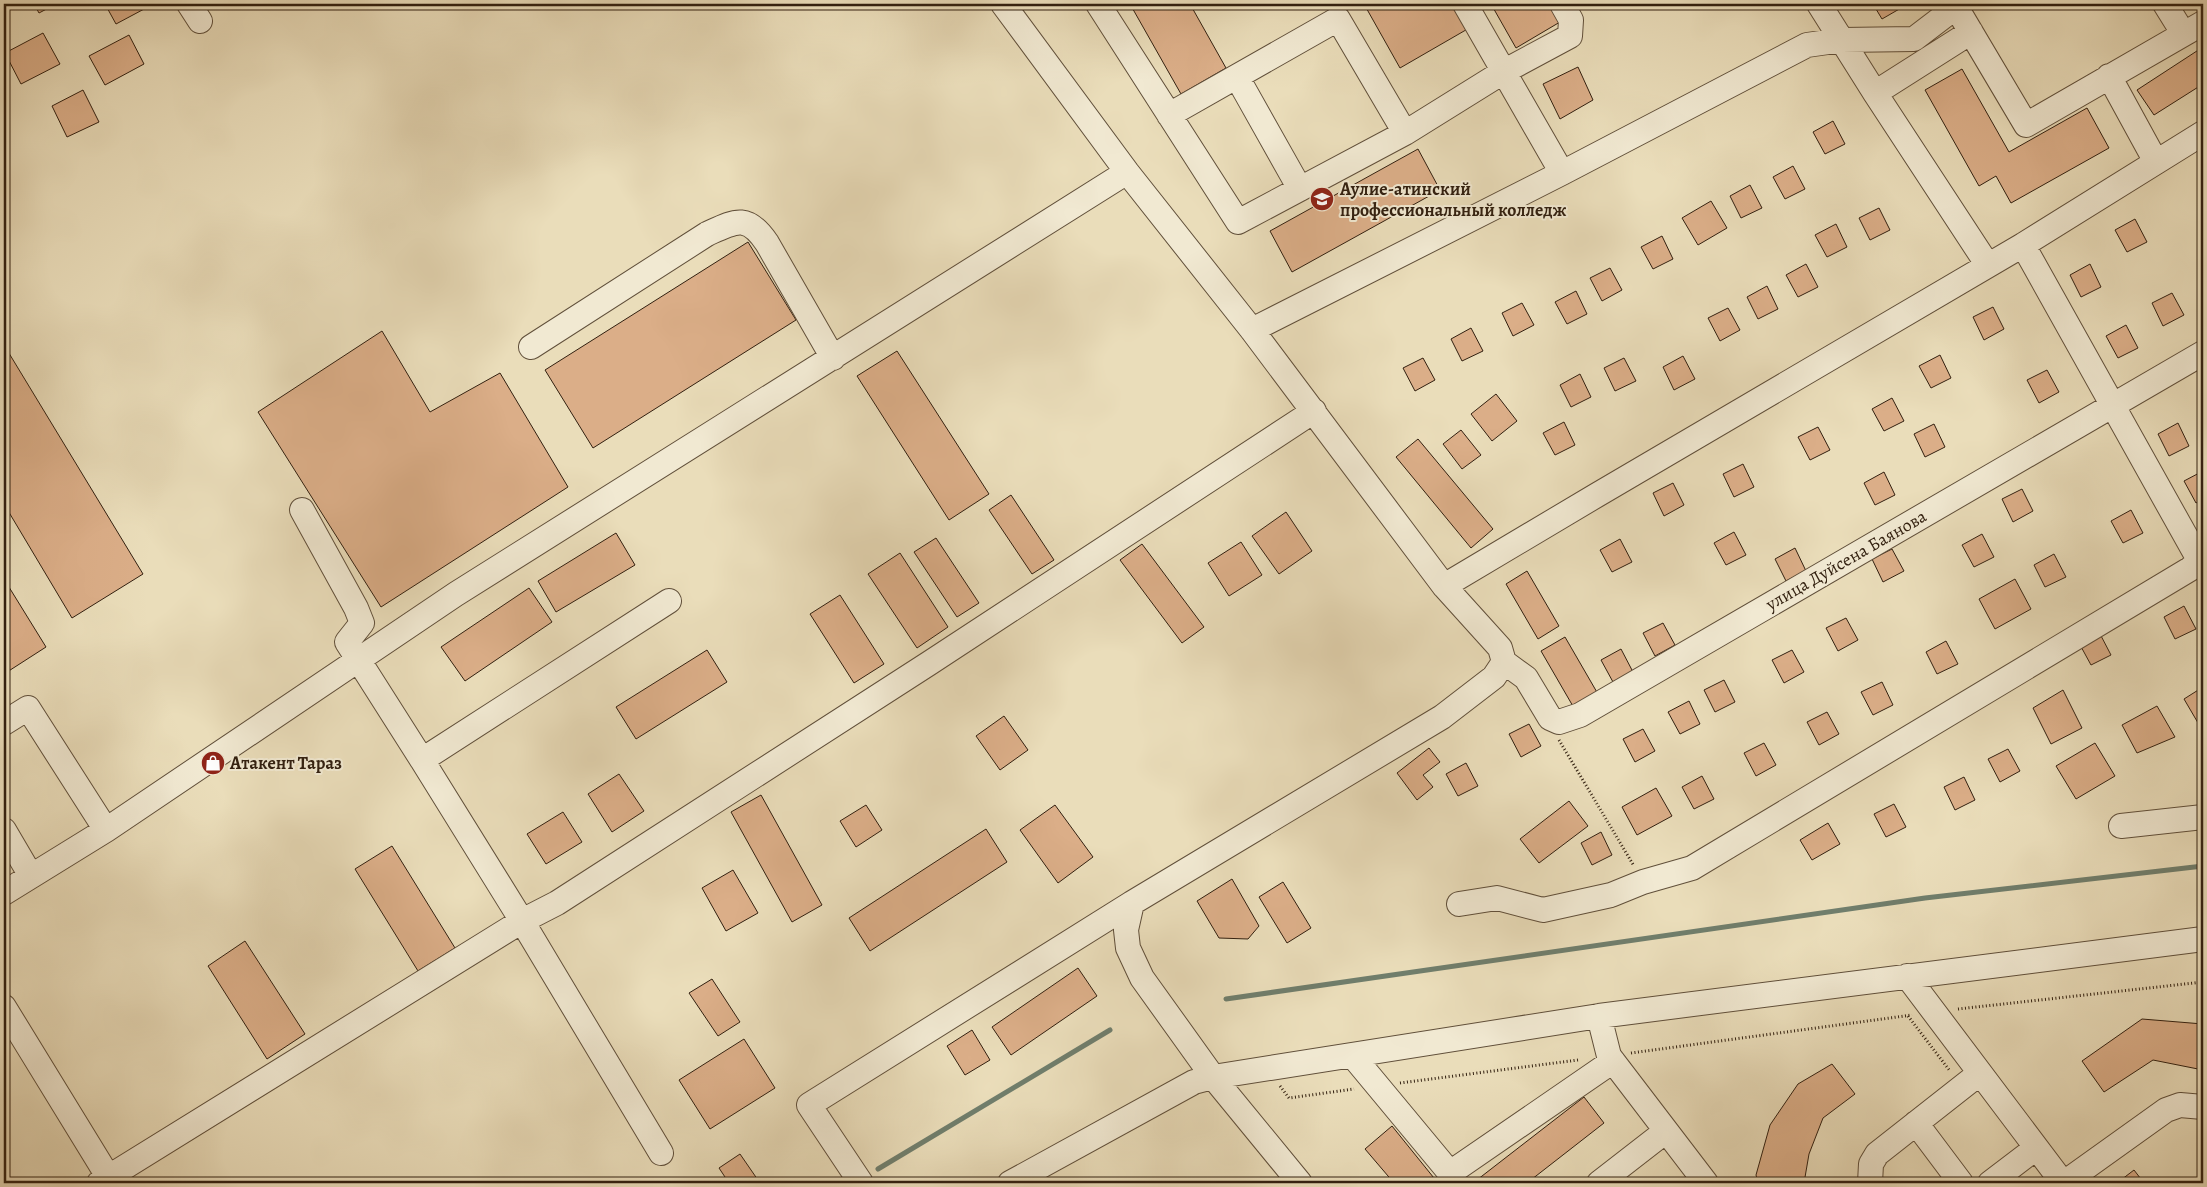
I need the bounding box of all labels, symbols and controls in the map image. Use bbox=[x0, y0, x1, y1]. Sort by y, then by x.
place label: Аулие-атинский профессиональный колледж bbox=[1339, 177, 1567, 222]
school or university icon: Аулие-атинский профессиональный колледж bbox=[1309, 186, 1335, 212]
street label: улица Дуйсена Баянова bbox=[1760, 504, 1931, 616]
shop icon: Атакент Тараз bbox=[200, 750, 226, 776]
place label: Атакент Тараз bbox=[229, 751, 342, 775]

